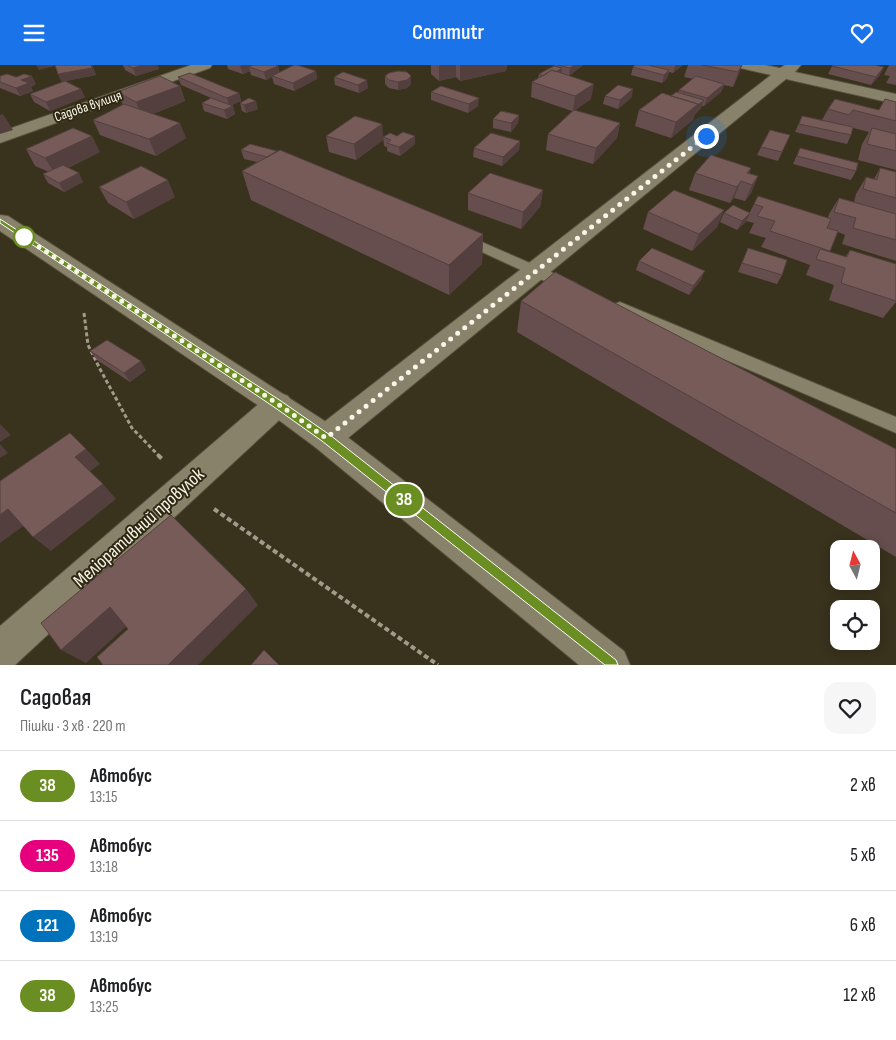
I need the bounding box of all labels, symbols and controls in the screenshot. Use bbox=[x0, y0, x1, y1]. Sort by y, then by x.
icon: menu bbox=[20, 19, 48, 47]
text: Commutr bbox=[412, 19, 484, 46]
icon: heart bbox=[848, 19, 876, 47]
street label: Садова вулиця bbox=[52, 87, 124, 125]
your location bbox=[694, 124, 719, 149]
unlabelled marker bbox=[13, 226, 35, 248]
street label: Меліоративний провулок bbox=[69, 463, 210, 593]
line badge: 38 bbox=[382, 484, 426, 516]
text: 38 bbox=[396, 489, 412, 510]
north arrow bbox=[830, 540, 880, 590]
map controls bbox=[830, 540, 880, 650]
button: locate bbox=[830, 600, 880, 650]
button: heart bbox=[824, 682, 876, 734]
text: Садовая bbox=[20, 683, 91, 712]
text: Пішки · 3 хв · 220 m bbox=[20, 717, 126, 736]
text: Автобус bbox=[90, 765, 152, 788]
text: 2 хв bbox=[850, 774, 876, 797]
text: 38 bbox=[39, 775, 56, 796]
text: 13:15 bbox=[90, 788, 117, 807]
text: Автобус bbox=[90, 835, 152, 858]
text: 5 хв bbox=[850, 844, 876, 867]
text: 135 bbox=[36, 845, 59, 866]
text: 13:18 bbox=[90, 858, 118, 877]
text: Автобус bbox=[90, 905, 152, 928]
text: 6 хв bbox=[850, 914, 876, 937]
text: 121 bbox=[36, 915, 59, 936]
text: 13:19 bbox=[90, 928, 118, 947]
text: Автобус bbox=[90, 975, 152, 998]
text: 12 хв bbox=[843, 984, 876, 1007]
text: 38 bbox=[39, 985, 56, 1006]
text: 13:25 bbox=[90, 998, 118, 1017]

